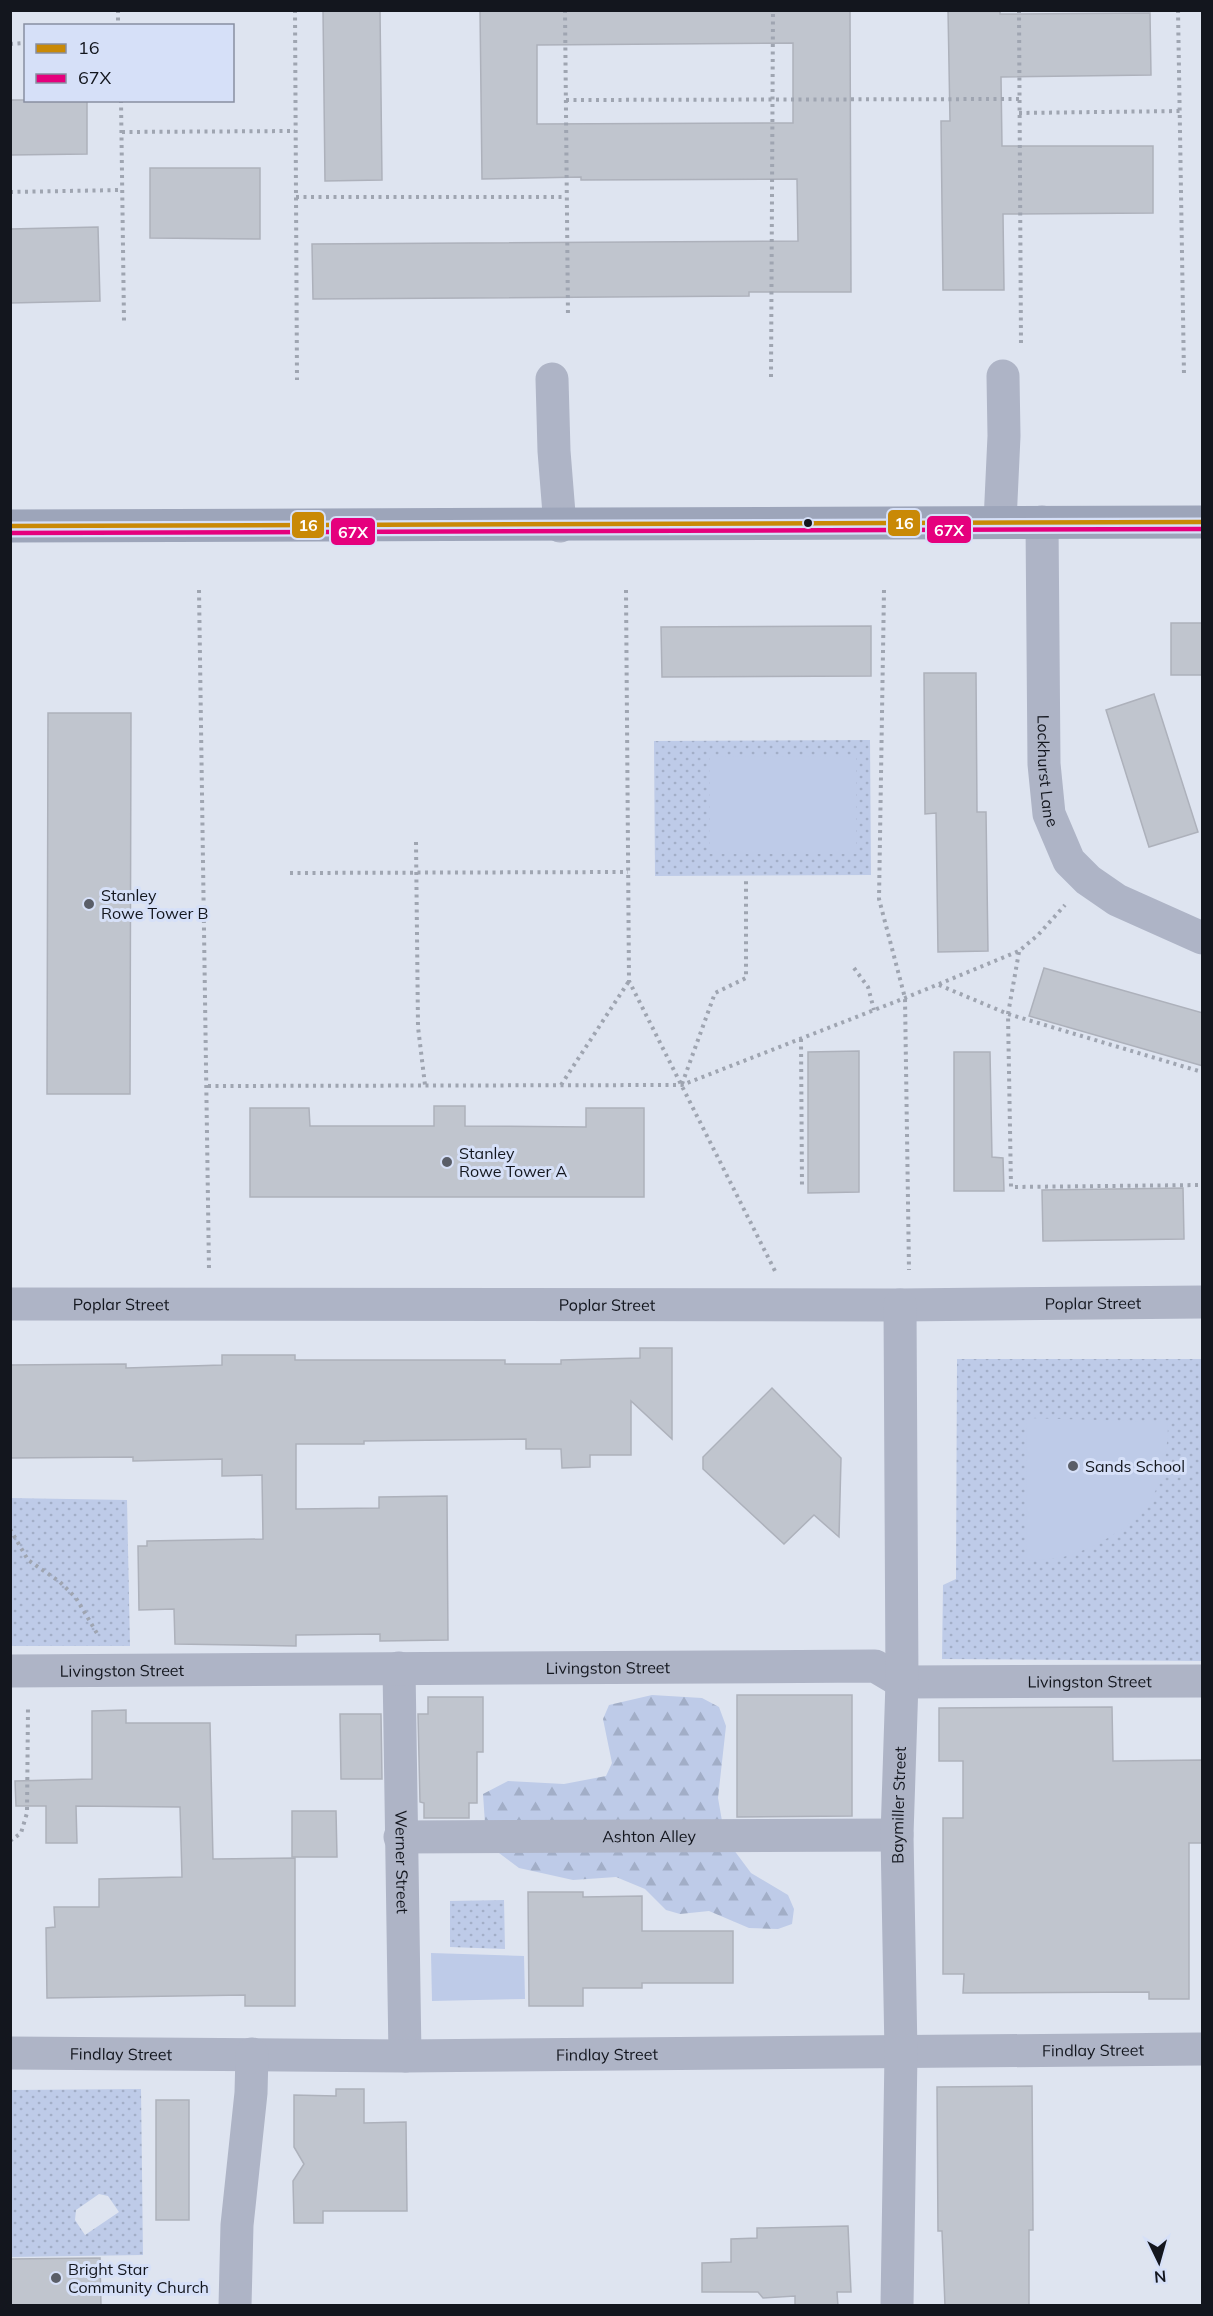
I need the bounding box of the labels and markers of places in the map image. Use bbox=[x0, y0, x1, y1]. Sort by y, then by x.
unlabelled marker bbox=[802, 517, 814, 529]
place label: Stanley Rowe Tower B bbox=[101, 885, 208, 923]
marker: Stanley Rowe Tower B bbox=[82, 897, 96, 911]
place label: Stanley Rowe Tower A bbox=[459, 1143, 568, 1181]
marker: Stanley Rowe Tower A bbox=[440, 1155, 454, 1169]
place label: Sands School bbox=[1085, 1456, 1185, 1476]
marker: Sands School bbox=[1066, 1459, 1080, 1473]
place label: Bright Star Community Church bbox=[68, 2259, 209, 2297]
marker: Bright Star Community Church bbox=[49, 2271, 63, 2285]

